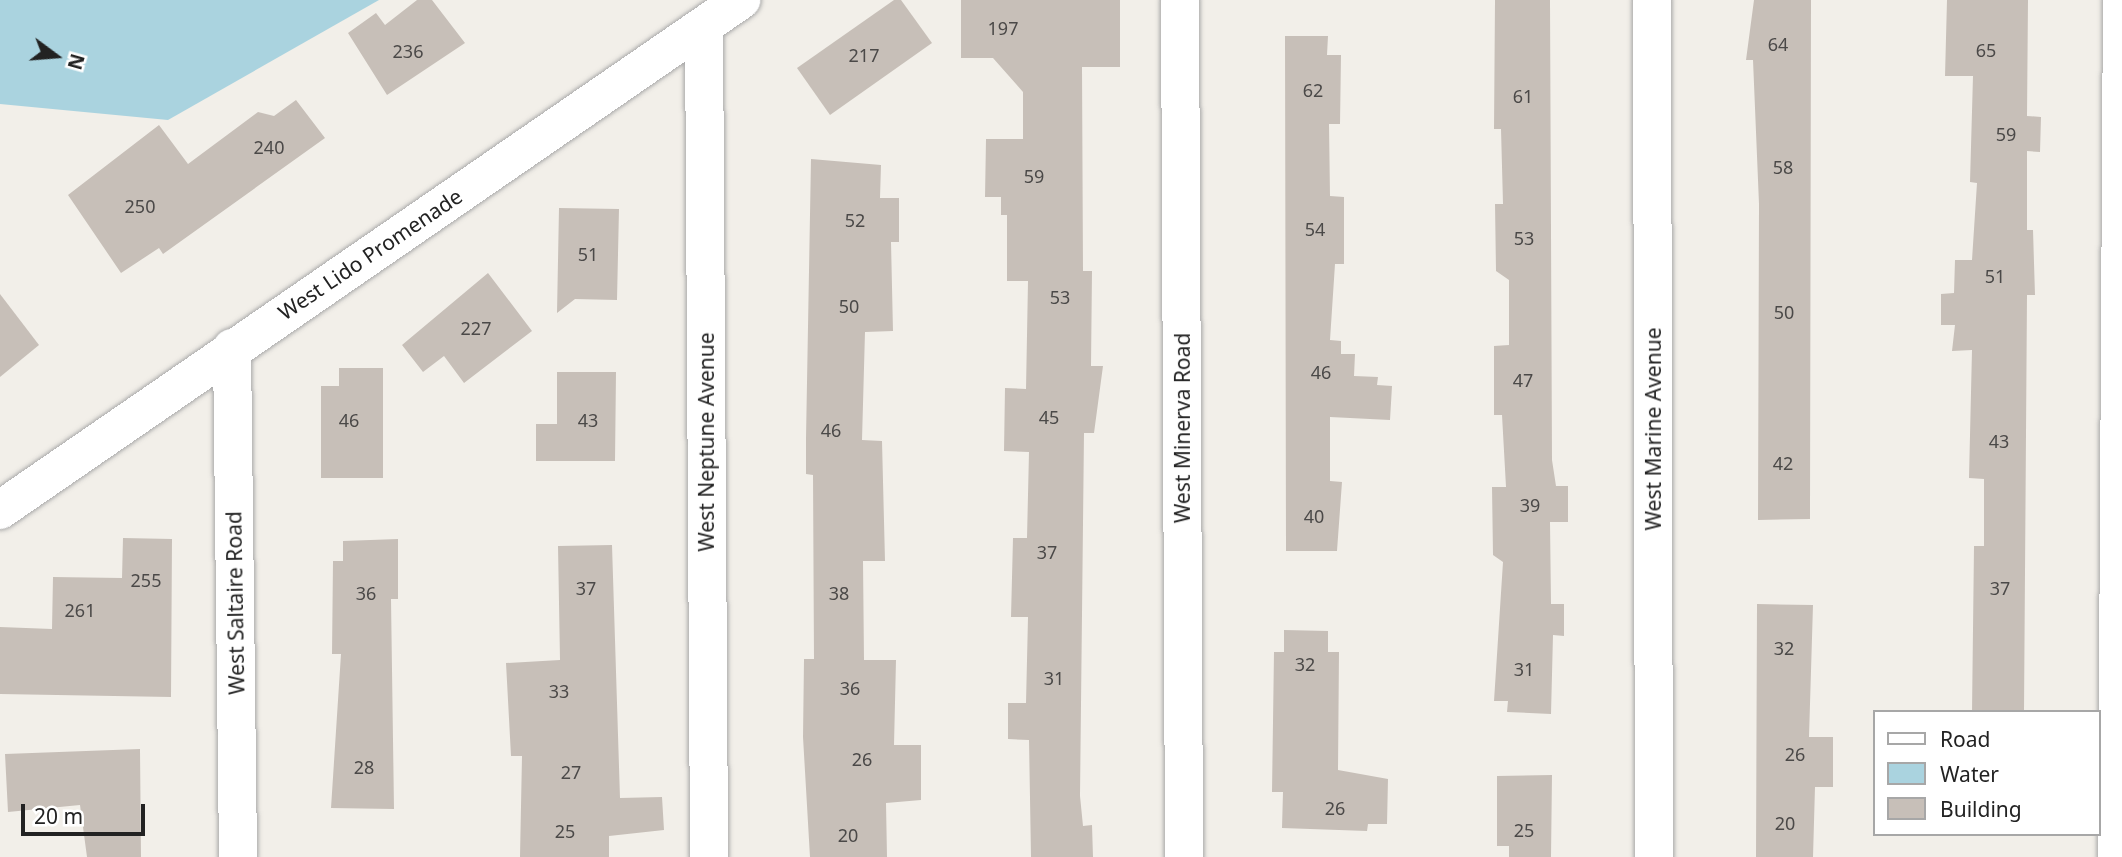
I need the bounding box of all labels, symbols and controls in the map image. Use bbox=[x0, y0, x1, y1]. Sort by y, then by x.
house number: 197 bbox=[988, 17, 1018, 39]
north arrow bbox=[21, 21, 91, 91]
house number: 64 bbox=[1768, 33, 1788, 55]
house number: 65 bbox=[1976, 39, 1996, 61]
house number: 236 bbox=[393, 40, 423, 62]
house number: 217 bbox=[849, 44, 879, 66]
text: N bbox=[62, 51, 91, 73]
house number: 62 bbox=[1303, 79, 1323, 101]
house number: 61 bbox=[1513, 85, 1533, 107]
house number: 59 bbox=[1996, 123, 2016, 145]
house number: 240 bbox=[254, 136, 284, 158]
house number: 58 bbox=[1773, 156, 1793, 178]
house number: 59 bbox=[1024, 165, 1044, 187]
street label: West Lido Promenade bbox=[273, 183, 467, 325]
house number: 250 bbox=[125, 195, 155, 217]
house number: 52 bbox=[845, 209, 865, 231]
house number: 54 bbox=[1305, 218, 1325, 240]
house number: 53 bbox=[1514, 227, 1534, 249]
house number: 51 bbox=[578, 243, 598, 265]
house number: 51 bbox=[1985, 265, 2005, 287]
house number: 53 bbox=[1050, 286, 1070, 308]
house number: 50 bbox=[839, 295, 859, 317]
house number: 50 bbox=[1774, 301, 1794, 323]
house number: 227 bbox=[461, 317, 491, 339]
street label: West Marine Avenue bbox=[1640, 328, 1666, 530]
street label: West Neptune Avenue bbox=[693, 332, 719, 552]
street label: West Minerva Road bbox=[1169, 333, 1195, 523]
house number: 46 bbox=[1311, 361, 1331, 383]
house number: 47 bbox=[1513, 369, 1533, 391]
house number: 45 bbox=[1039, 406, 1059, 428]
house number: 46 bbox=[339, 409, 359, 431]
house number: 43 bbox=[578, 409, 598, 431]
house number: 46 bbox=[821, 419, 841, 441]
house number: 43 bbox=[1989, 430, 2009, 452]
house number: 42 bbox=[1773, 452, 1793, 474]
house number: 39 bbox=[1520, 494, 1540, 516]
house number: 40 bbox=[1304, 505, 1324, 527]
street label: West Saltaire Road bbox=[221, 511, 249, 695]
house number: 37 bbox=[1037, 541, 1057, 563]
house number: 255 bbox=[131, 569, 161, 591]
house number: 37 bbox=[576, 577, 596, 599]
house number: 37 bbox=[1990, 577, 2010, 599]
house number: 36 bbox=[356, 582, 376, 604]
house number: 38 bbox=[829, 582, 849, 604]
house number: 261 bbox=[65, 599, 95, 621]
house number: 32 bbox=[1774, 637, 1794, 659]
house number: 32 bbox=[1295, 653, 1315, 675]
house number: 31 bbox=[1514, 658, 1534, 680]
house number: 31 bbox=[1044, 667, 1064, 689]
house number: 36 bbox=[840, 677, 860, 699]
house number: 33 bbox=[549, 680, 569, 702]
legend bbox=[1874, 710, 2101, 836]
text: Road bbox=[1940, 725, 1990, 753]
house number: 26 bbox=[1785, 743, 1805, 765]
house number: 26 bbox=[852, 748, 872, 770]
house number: 28 bbox=[354, 756, 374, 778]
text: Water bbox=[1940, 760, 1999, 788]
house number: 27 bbox=[561, 761, 581, 783]
scale bar bbox=[24, 790, 149, 834]
text: Building bbox=[1940, 795, 2022, 823]
house number: 26 bbox=[1325, 797, 1345, 819]
text: 20 m bbox=[34, 802, 83, 830]
house number: 20 bbox=[1775, 812, 1795, 834]
house number: 25 bbox=[1514, 819, 1534, 841]
house number: 25 bbox=[555, 820, 575, 842]
house number: 20 bbox=[838, 824, 858, 846]

